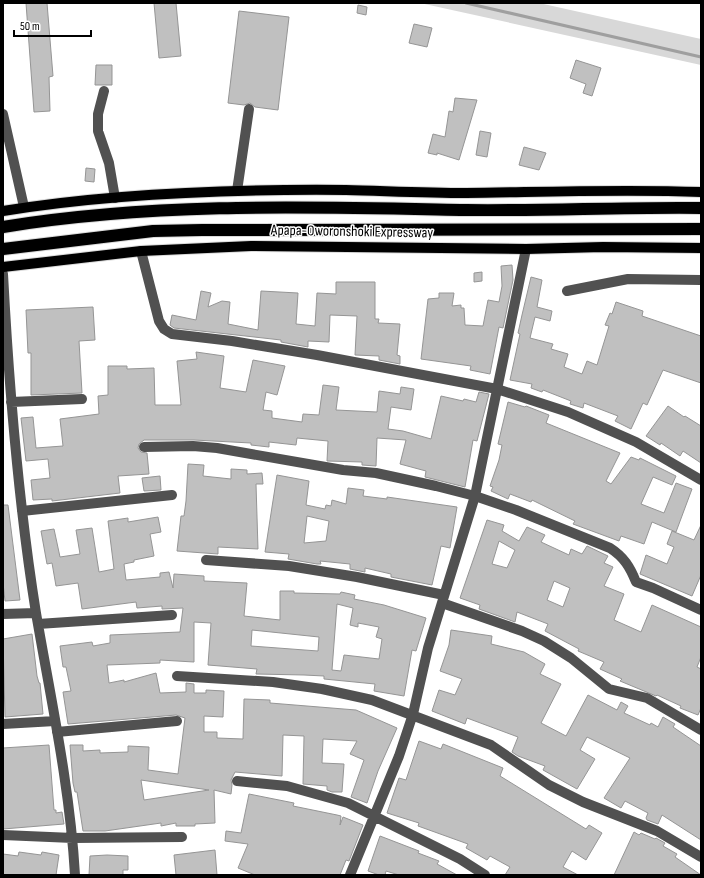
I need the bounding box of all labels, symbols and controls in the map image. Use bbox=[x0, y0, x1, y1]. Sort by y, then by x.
scale bar bbox=[14, 12, 91, 38]
text: 50 m bbox=[20, 19, 40, 34]
street label: Apapa-Oworonshoki Expressway bbox=[270, 221, 433, 242]

